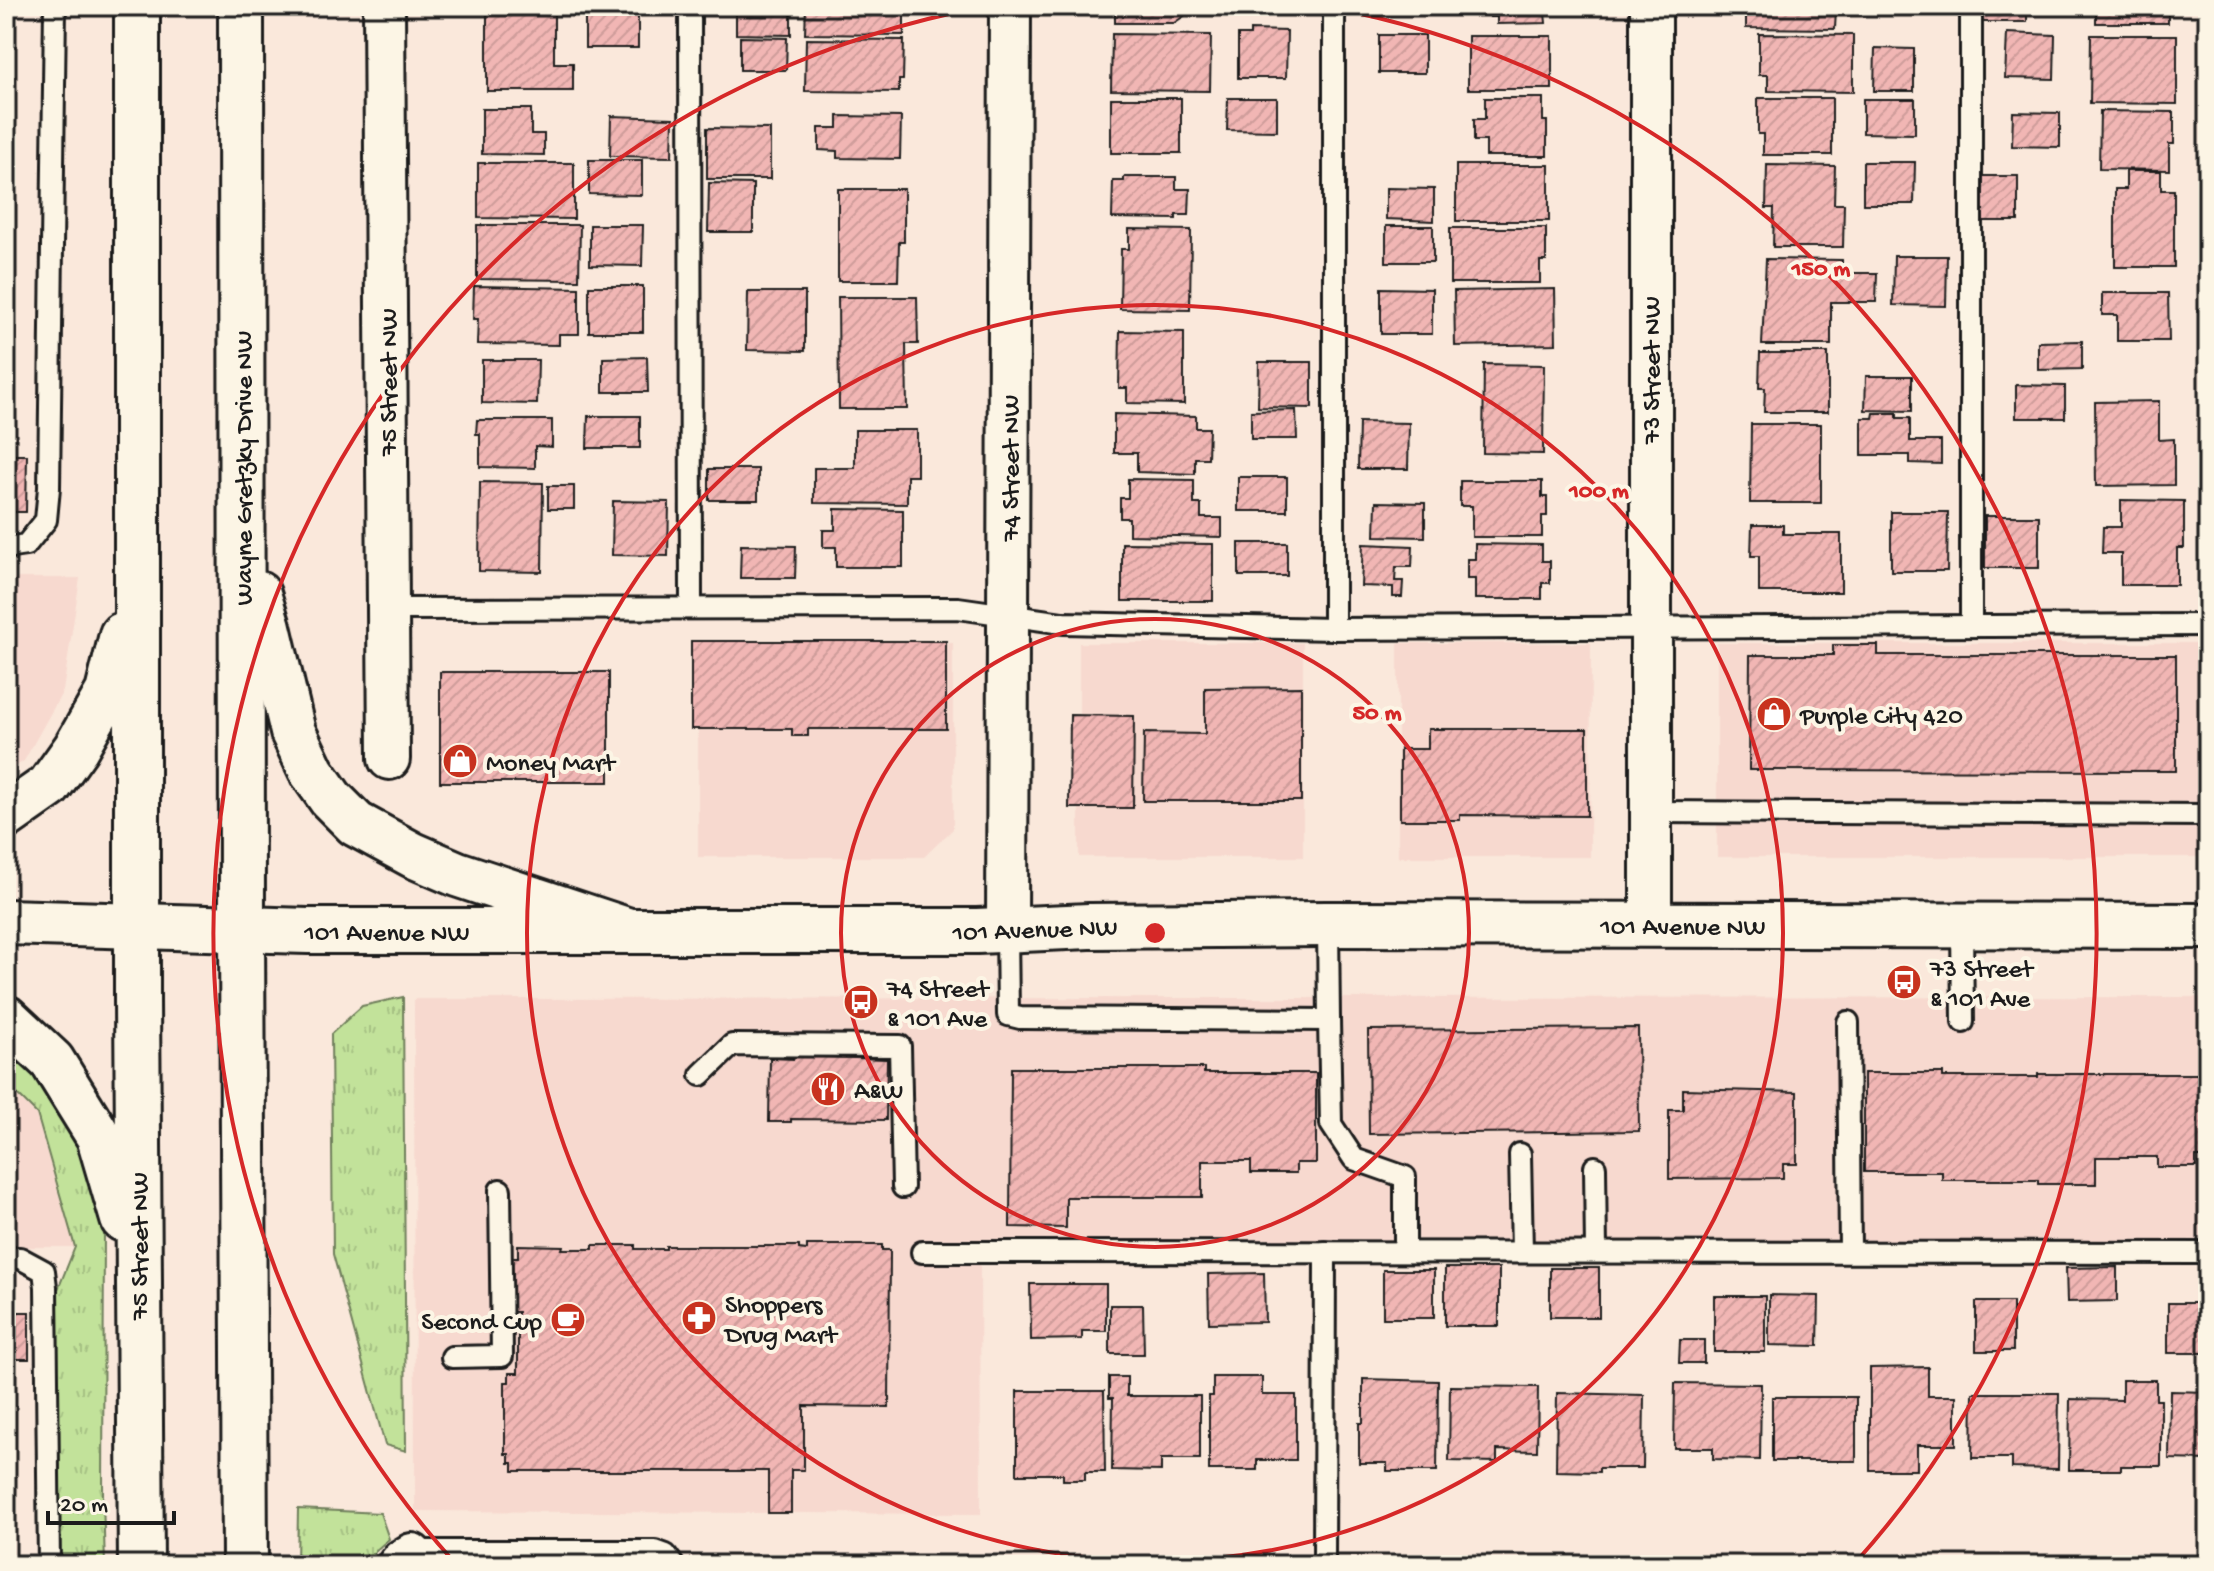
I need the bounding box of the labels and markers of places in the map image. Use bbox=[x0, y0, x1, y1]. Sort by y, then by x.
shop icon: Purple City 420 bbox=[1755, 695, 1793, 733]
place label: Purple City 420 bbox=[1799, 703, 1963, 734]
shop icon: Money Mart bbox=[441, 742, 479, 780]
place label: Money Mart bbox=[486, 750, 617, 781]
centre of rings bbox=[1141, 919, 1169, 947]
place label: 73 Street & 101 Ave bbox=[1929, 956, 2035, 1017]
bus stop icon: 73 Street & 101 Ave bbox=[1885, 963, 1923, 1001]
place label: 74 Street & 101 Ave bbox=[886, 976, 991, 1037]
bus stop icon: 74 Street & 101 Ave bbox=[842, 983, 880, 1021]
restaurant icon: A&W bbox=[809, 1070, 847, 1108]
place label: A&W bbox=[854, 1078, 903, 1109]
place label: Shoppers Drug Mart bbox=[723, 1292, 839, 1353]
pharmacy icon: Shoppers Drug Mart bbox=[680, 1299, 718, 1337]
cafe icon: Second Cup bbox=[549, 1301, 587, 1339]
place label: Second Cup bbox=[421, 1309, 542, 1340]

